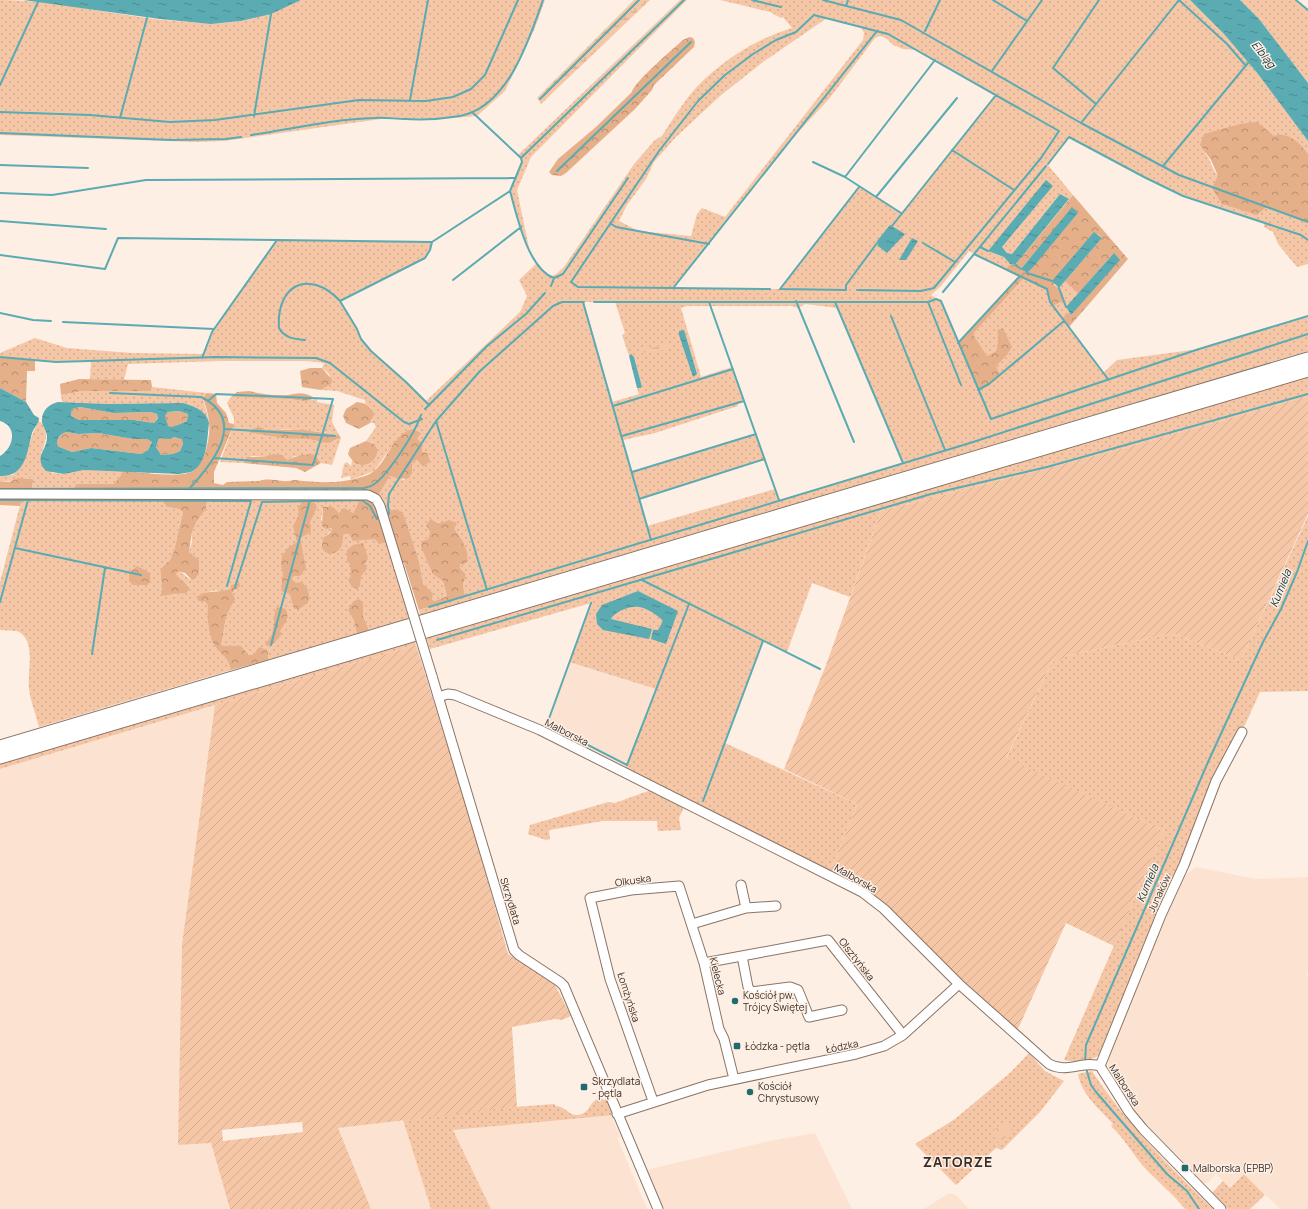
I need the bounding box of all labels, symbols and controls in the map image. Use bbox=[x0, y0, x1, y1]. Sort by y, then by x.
water label: Elbląg bbox=[1249, 37, 1280, 72]
water label: Kumiela bbox=[1266, 566, 1295, 609]
street label: Malborska bbox=[543, 715, 591, 749]
street label: Malborska bbox=[832, 860, 880, 896]
water label: Kumiela bbox=[1132, 861, 1162, 904]
street label: Olkuska bbox=[614, 871, 652, 889]
street label: Junaków bbox=[1144, 871, 1174, 914]
street label: Skrzydlata bbox=[497, 876, 525, 926]
street label: Olsztyńska bbox=[836, 935, 878, 983]
street label: Kielecka bbox=[707, 956, 729, 996]
street label: Łomżyńska bbox=[614, 970, 644, 1024]
place label: Kościół pw. Trójcy Świętej bbox=[743, 988, 807, 1014]
marker: Kościół pw. Trójcy Świętej bbox=[730, 996, 740, 1006]
street label: Łódzka bbox=[824, 1036, 860, 1056]
place label: Łódzka - pętla bbox=[745, 1039, 810, 1053]
marker: Łódzka - pętla bbox=[732, 1041, 742, 1051]
street label: Malborska bbox=[1106, 1061, 1144, 1109]
place label: Skrzydlata - pętla bbox=[592, 1074, 640, 1100]
place label: Kościół Chrystusowy bbox=[758, 1079, 820, 1105]
marker: Skrzydlata - pętla bbox=[579, 1082, 589, 1092]
marker: Kościół Chrystusowy bbox=[745, 1087, 755, 1097]
district label: ZATORZE bbox=[923, 1152, 993, 1171]
place label: Malborska (EPBP) bbox=[1193, 1161, 1274, 1175]
marker: Malborska (EPBP) bbox=[1180, 1163, 1190, 1173]

